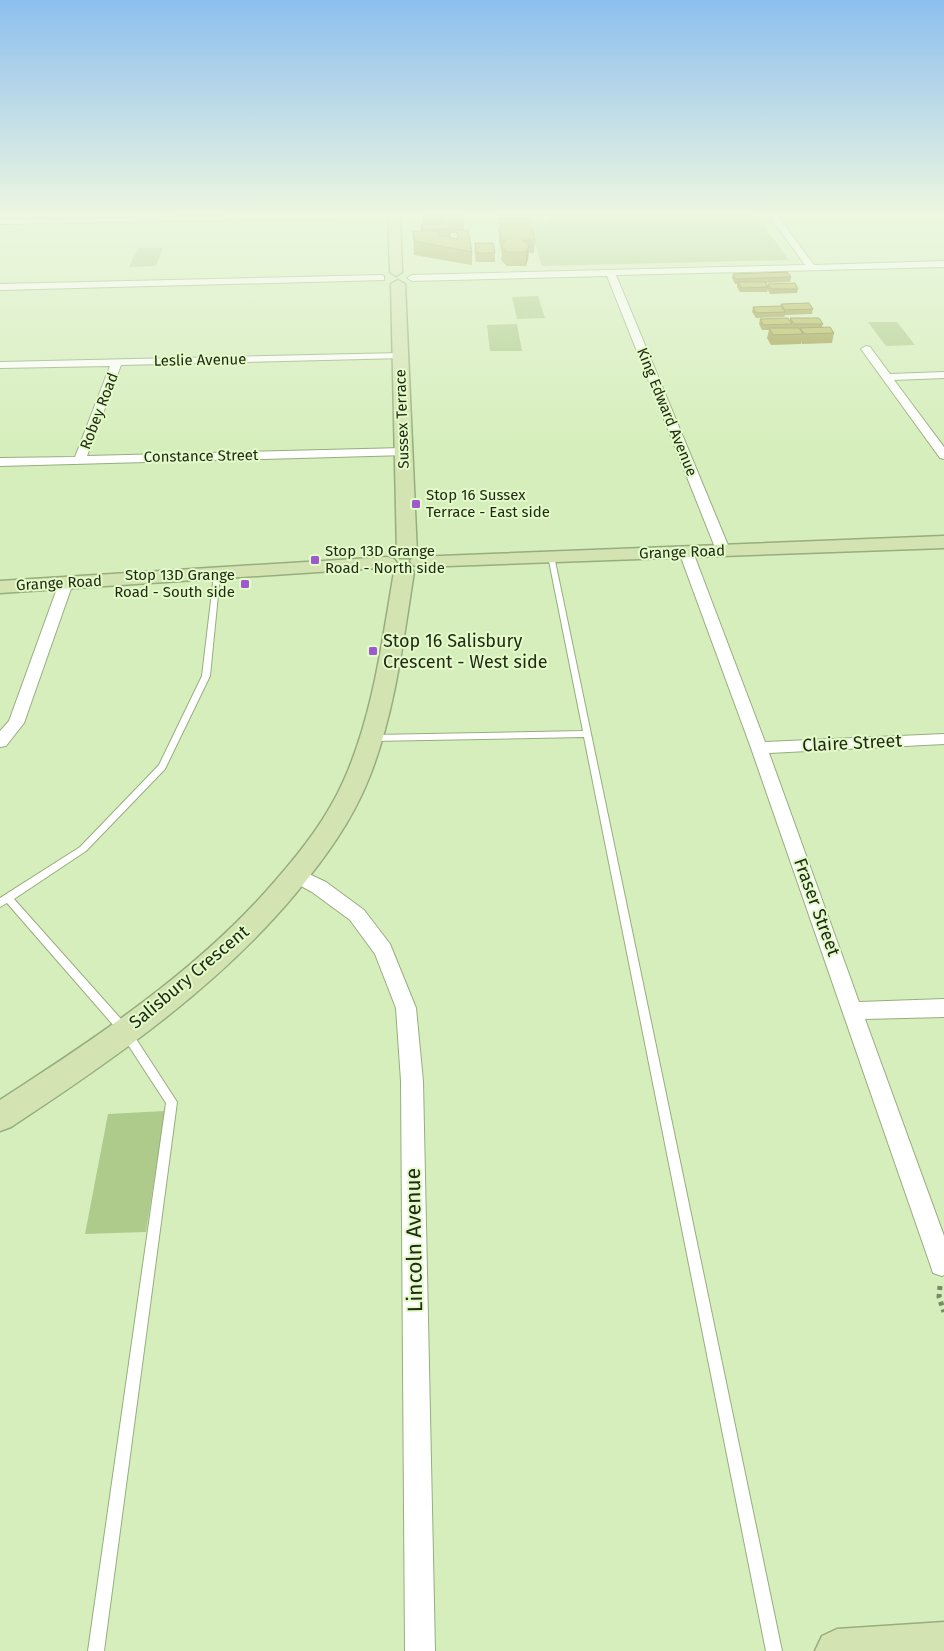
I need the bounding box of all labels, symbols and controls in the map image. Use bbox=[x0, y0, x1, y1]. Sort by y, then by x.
street label: King Edward Avenue bbox=[633, 345, 701, 479]
street label: Leslie Avenue bbox=[153, 350, 247, 370]
street label: Sussex Terrace bbox=[391, 369, 413, 469]
street label: Robey Road bbox=[76, 370, 122, 452]
street label: Constance Street bbox=[144, 446, 259, 466]
place label: Stop 16 Sussex Terrace - East side bbox=[426, 486, 550, 521]
marker: Stop 16 Sussex Terrace - East side bbox=[410, 498, 422, 510]
place label: Stop 13D Grange Road - North side bbox=[325, 542, 445, 577]
street label: Grange Road bbox=[639, 542, 725, 562]
marker: Stop 13D Grange Road - North side bbox=[309, 554, 321, 566]
place label: Stop 13D Grange Road - South side bbox=[114, 566, 235, 601]
street label: Grange Road bbox=[16, 572, 102, 594]
marker: Stop 13D Grange Road - South side bbox=[239, 578, 251, 590]
place label: Stop 16 Salisbury Crescent - West side bbox=[383, 630, 548, 673]
marker: Stop 16 Salisbury Crescent - West side bbox=[367, 645, 379, 657]
street label: Claire Street bbox=[802, 729, 903, 757]
street label: Fraser Street bbox=[789, 855, 845, 960]
street label: Salisbury Crescent bbox=[125, 920, 254, 1033]
street label: Lincoln Avenue bbox=[400, 1168, 428, 1312]

